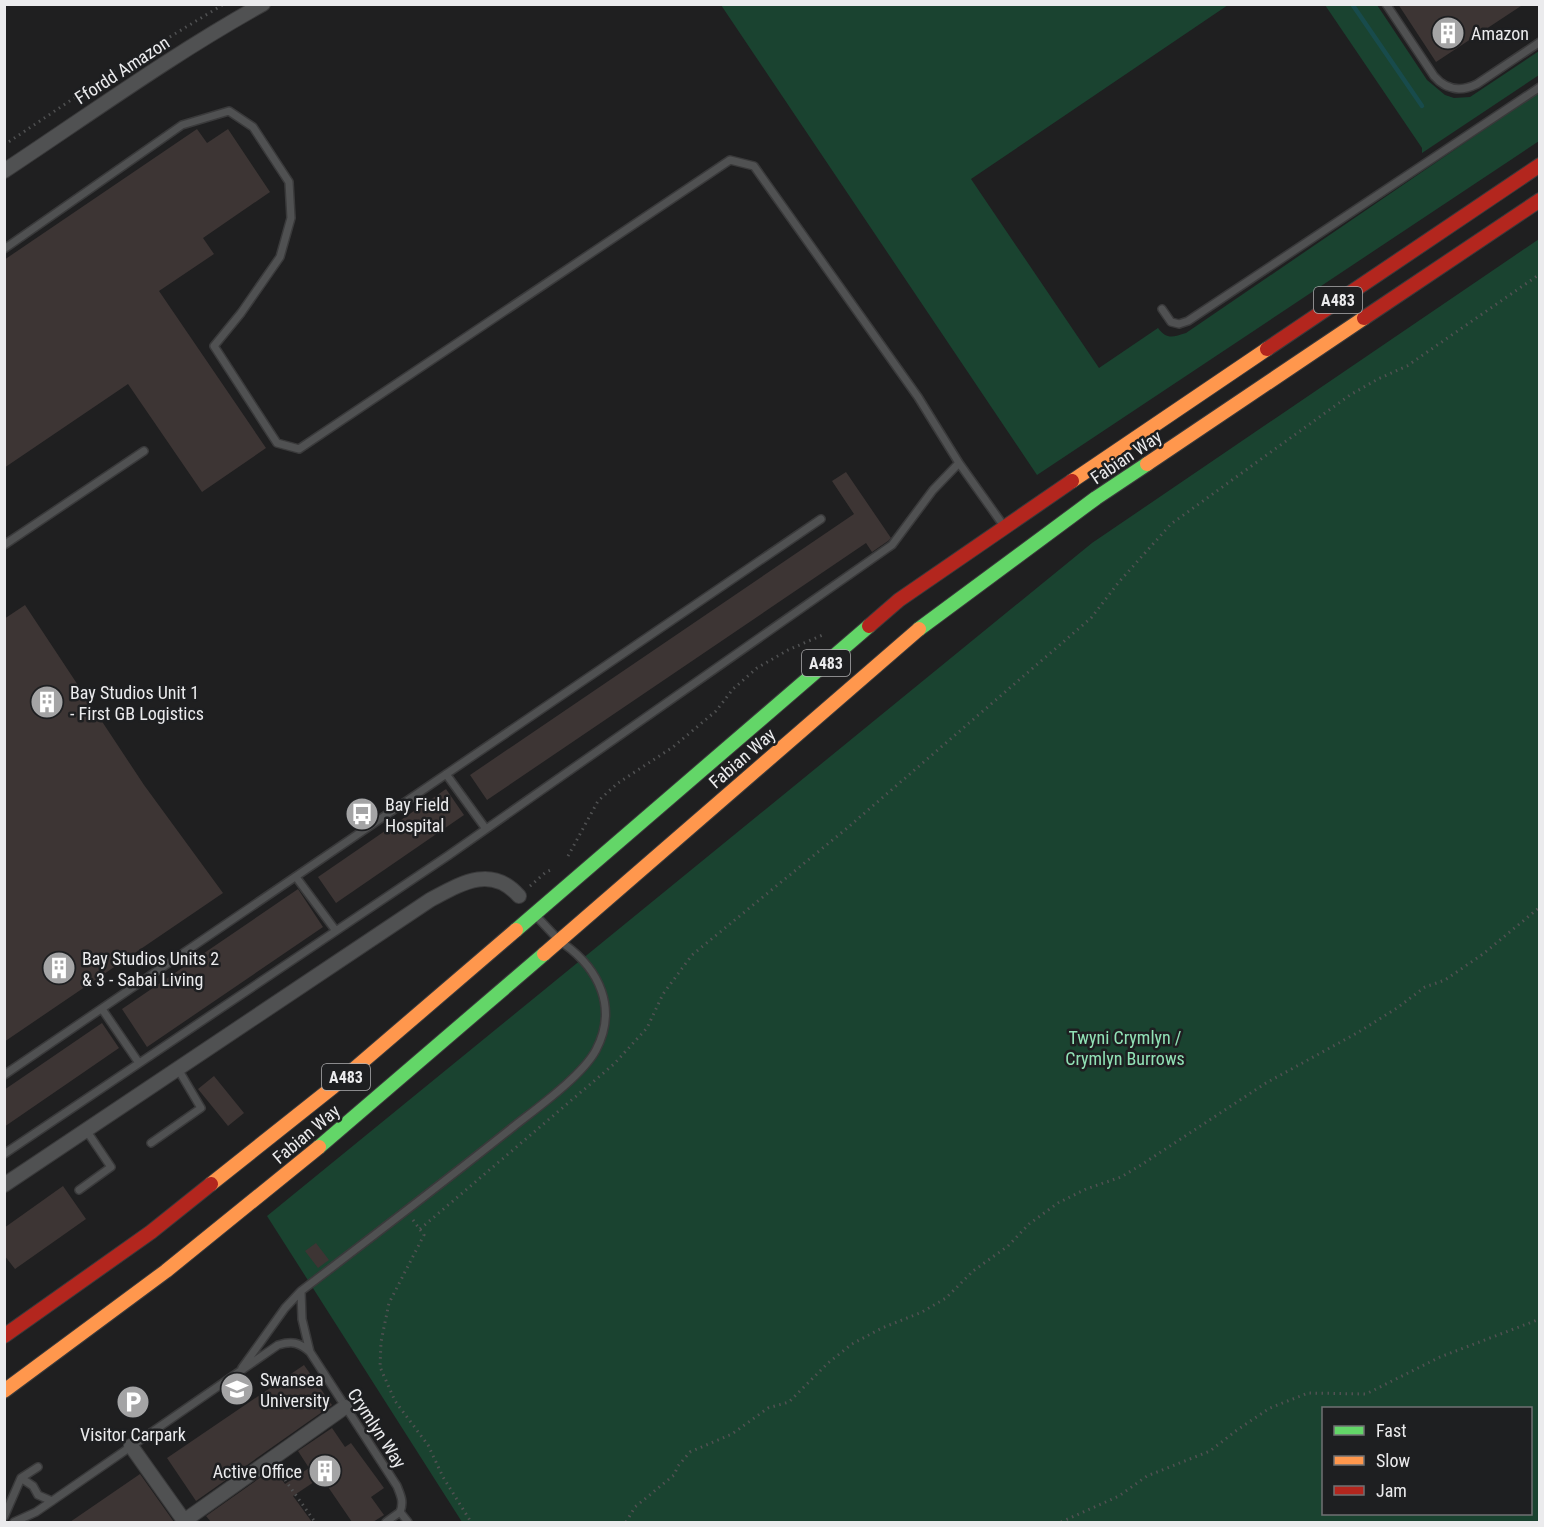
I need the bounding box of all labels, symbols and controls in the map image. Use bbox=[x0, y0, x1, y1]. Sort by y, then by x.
building icon: Amazon bbox=[1430, 15, 1466, 51]
place label: Amazon bbox=[1471, 23, 1529, 44]
street label: Ffordd Amazon bbox=[71, 32, 173, 108]
road number: A483 bbox=[1314, 287, 1362, 313]
street label: Fabian Way bbox=[1087, 425, 1166, 488]
road number: A483 bbox=[802, 650, 850, 676]
place label: Bay Studios Unit 1 - First GB Logistics bbox=[70, 682, 204, 724]
building icon: Bay Studios Unit 1 - First GB Logistics bbox=[29, 684, 65, 720]
street label: Fabian Way bbox=[705, 723, 780, 792]
place label: Bay Field Hospital bbox=[385, 794, 449, 836]
bus stop icon: Bay Field Hospital bbox=[344, 796, 380, 832]
place label: Bay Studios Units 2 & 3 - Sabai Living bbox=[82, 948, 219, 990]
building icon: Bay Studios Units 2 & 3 - Sabai Living bbox=[41, 950, 77, 986]
park label: Twyni Crymlyn / Crymlyn Burrows bbox=[1065, 1027, 1185, 1069]
road number: A483 bbox=[322, 1064, 370, 1090]
street label: Fabian Way bbox=[268, 1100, 344, 1168]
place label: Swansea University bbox=[260, 1369, 330, 1411]
school or university icon: Swansea University bbox=[219, 1371, 255, 1407]
parking icon: Visitor Carpark bbox=[115, 1384, 151, 1420]
street label: Crymlyn Way bbox=[343, 1384, 411, 1472]
legend bbox=[1322, 1407, 1532, 1515]
text: Fast bbox=[1376, 1420, 1407, 1441]
place label: Visitor Carpark bbox=[80, 1424, 186, 1445]
text: Slow bbox=[1376, 1450, 1411, 1471]
building icon: Active Office bbox=[307, 1453, 343, 1489]
place label: Active Office bbox=[213, 1461, 302, 1482]
text: Jam bbox=[1376, 1480, 1407, 1501]

